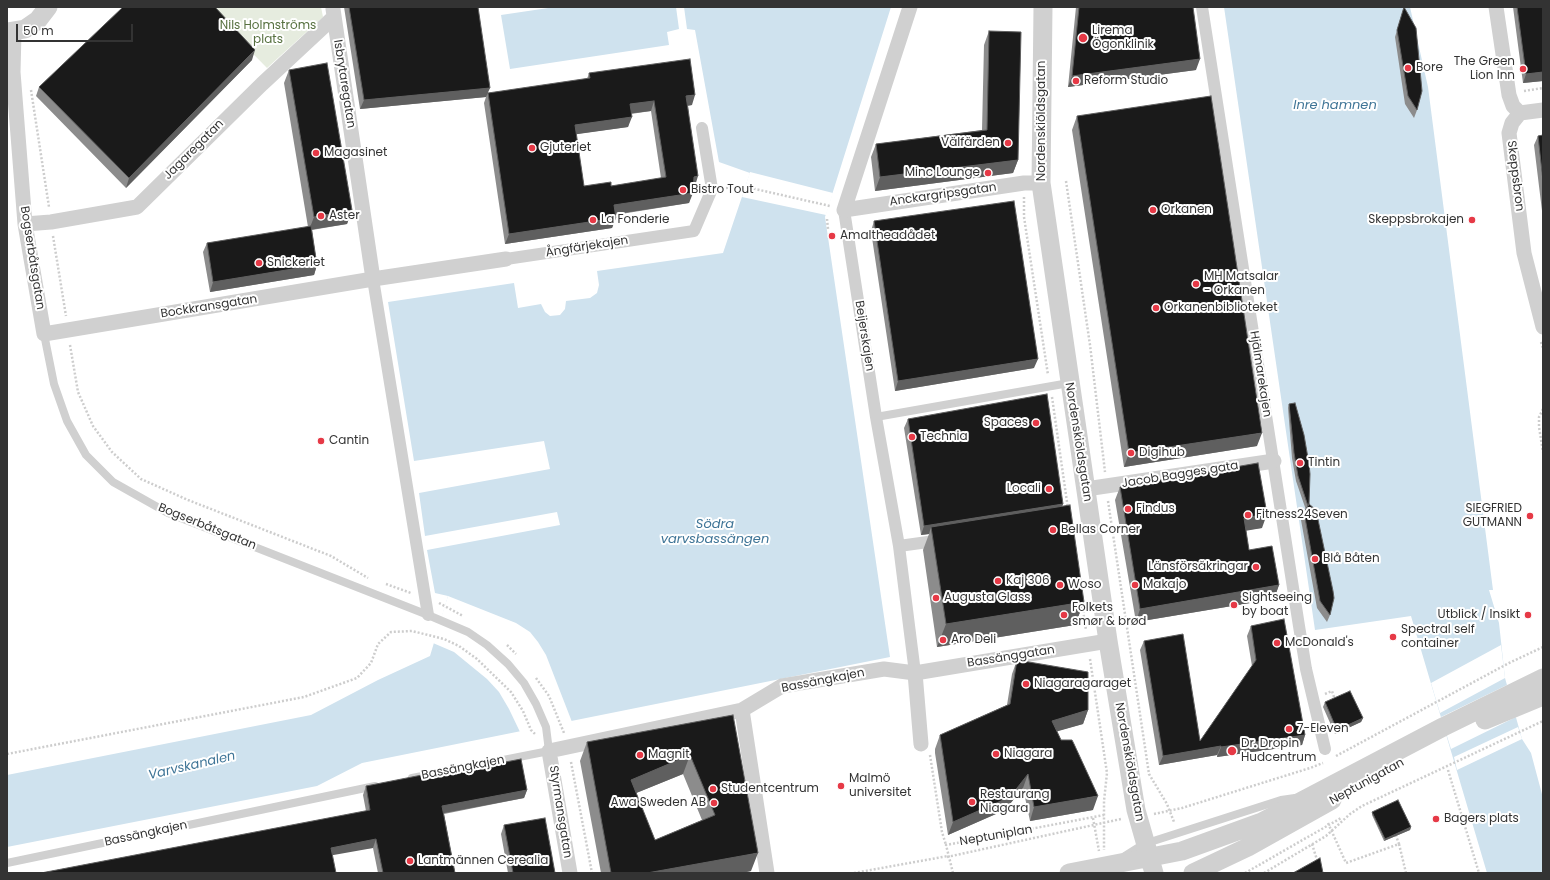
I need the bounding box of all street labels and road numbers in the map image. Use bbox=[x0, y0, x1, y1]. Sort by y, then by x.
street label: Isbrytaregatan bbox=[330, 39, 358, 129]
street label: Nordenskiöldsgatan bbox=[1035, 61, 1049, 181]
street label: Jagaregatan bbox=[161, 117, 227, 183]
street label: Skeppsbron bbox=[1504, 140, 1526, 212]
street label: Anckargripsgatan bbox=[888, 180, 998, 210]
street label: Bogserbåtsgatan bbox=[17, 205, 47, 311]
street label: Ångfärjekajen bbox=[545, 233, 629, 261]
street label: Bockkransgatan bbox=[160, 292, 258, 322]
street label: Beijerskajen bbox=[851, 300, 877, 372]
street label: Hjälmarekajen bbox=[1246, 330, 1274, 418]
street label: Nordenskiöldsgatan bbox=[1061, 381, 1095, 503]
street label: Jacob Bagges gata bbox=[1121, 459, 1239, 491]
street label: Bogserbåtsgatan bbox=[156, 501, 258, 553]
street label: Bassänggatan bbox=[966, 643, 1056, 671]
street label: Bassängkajen bbox=[780, 666, 866, 696]
street label: Nordenskiöldsgatan bbox=[1111, 701, 1147, 823]
street label: Bassängkajen bbox=[420, 753, 506, 783]
street label: Neptunigatan bbox=[1327, 756, 1407, 808]
street label: Styrmansgatan bbox=[546, 765, 574, 859]
street label: Bassängkajen bbox=[103, 818, 189, 850]
street label: Neptuniplan bbox=[959, 823, 1033, 849]

